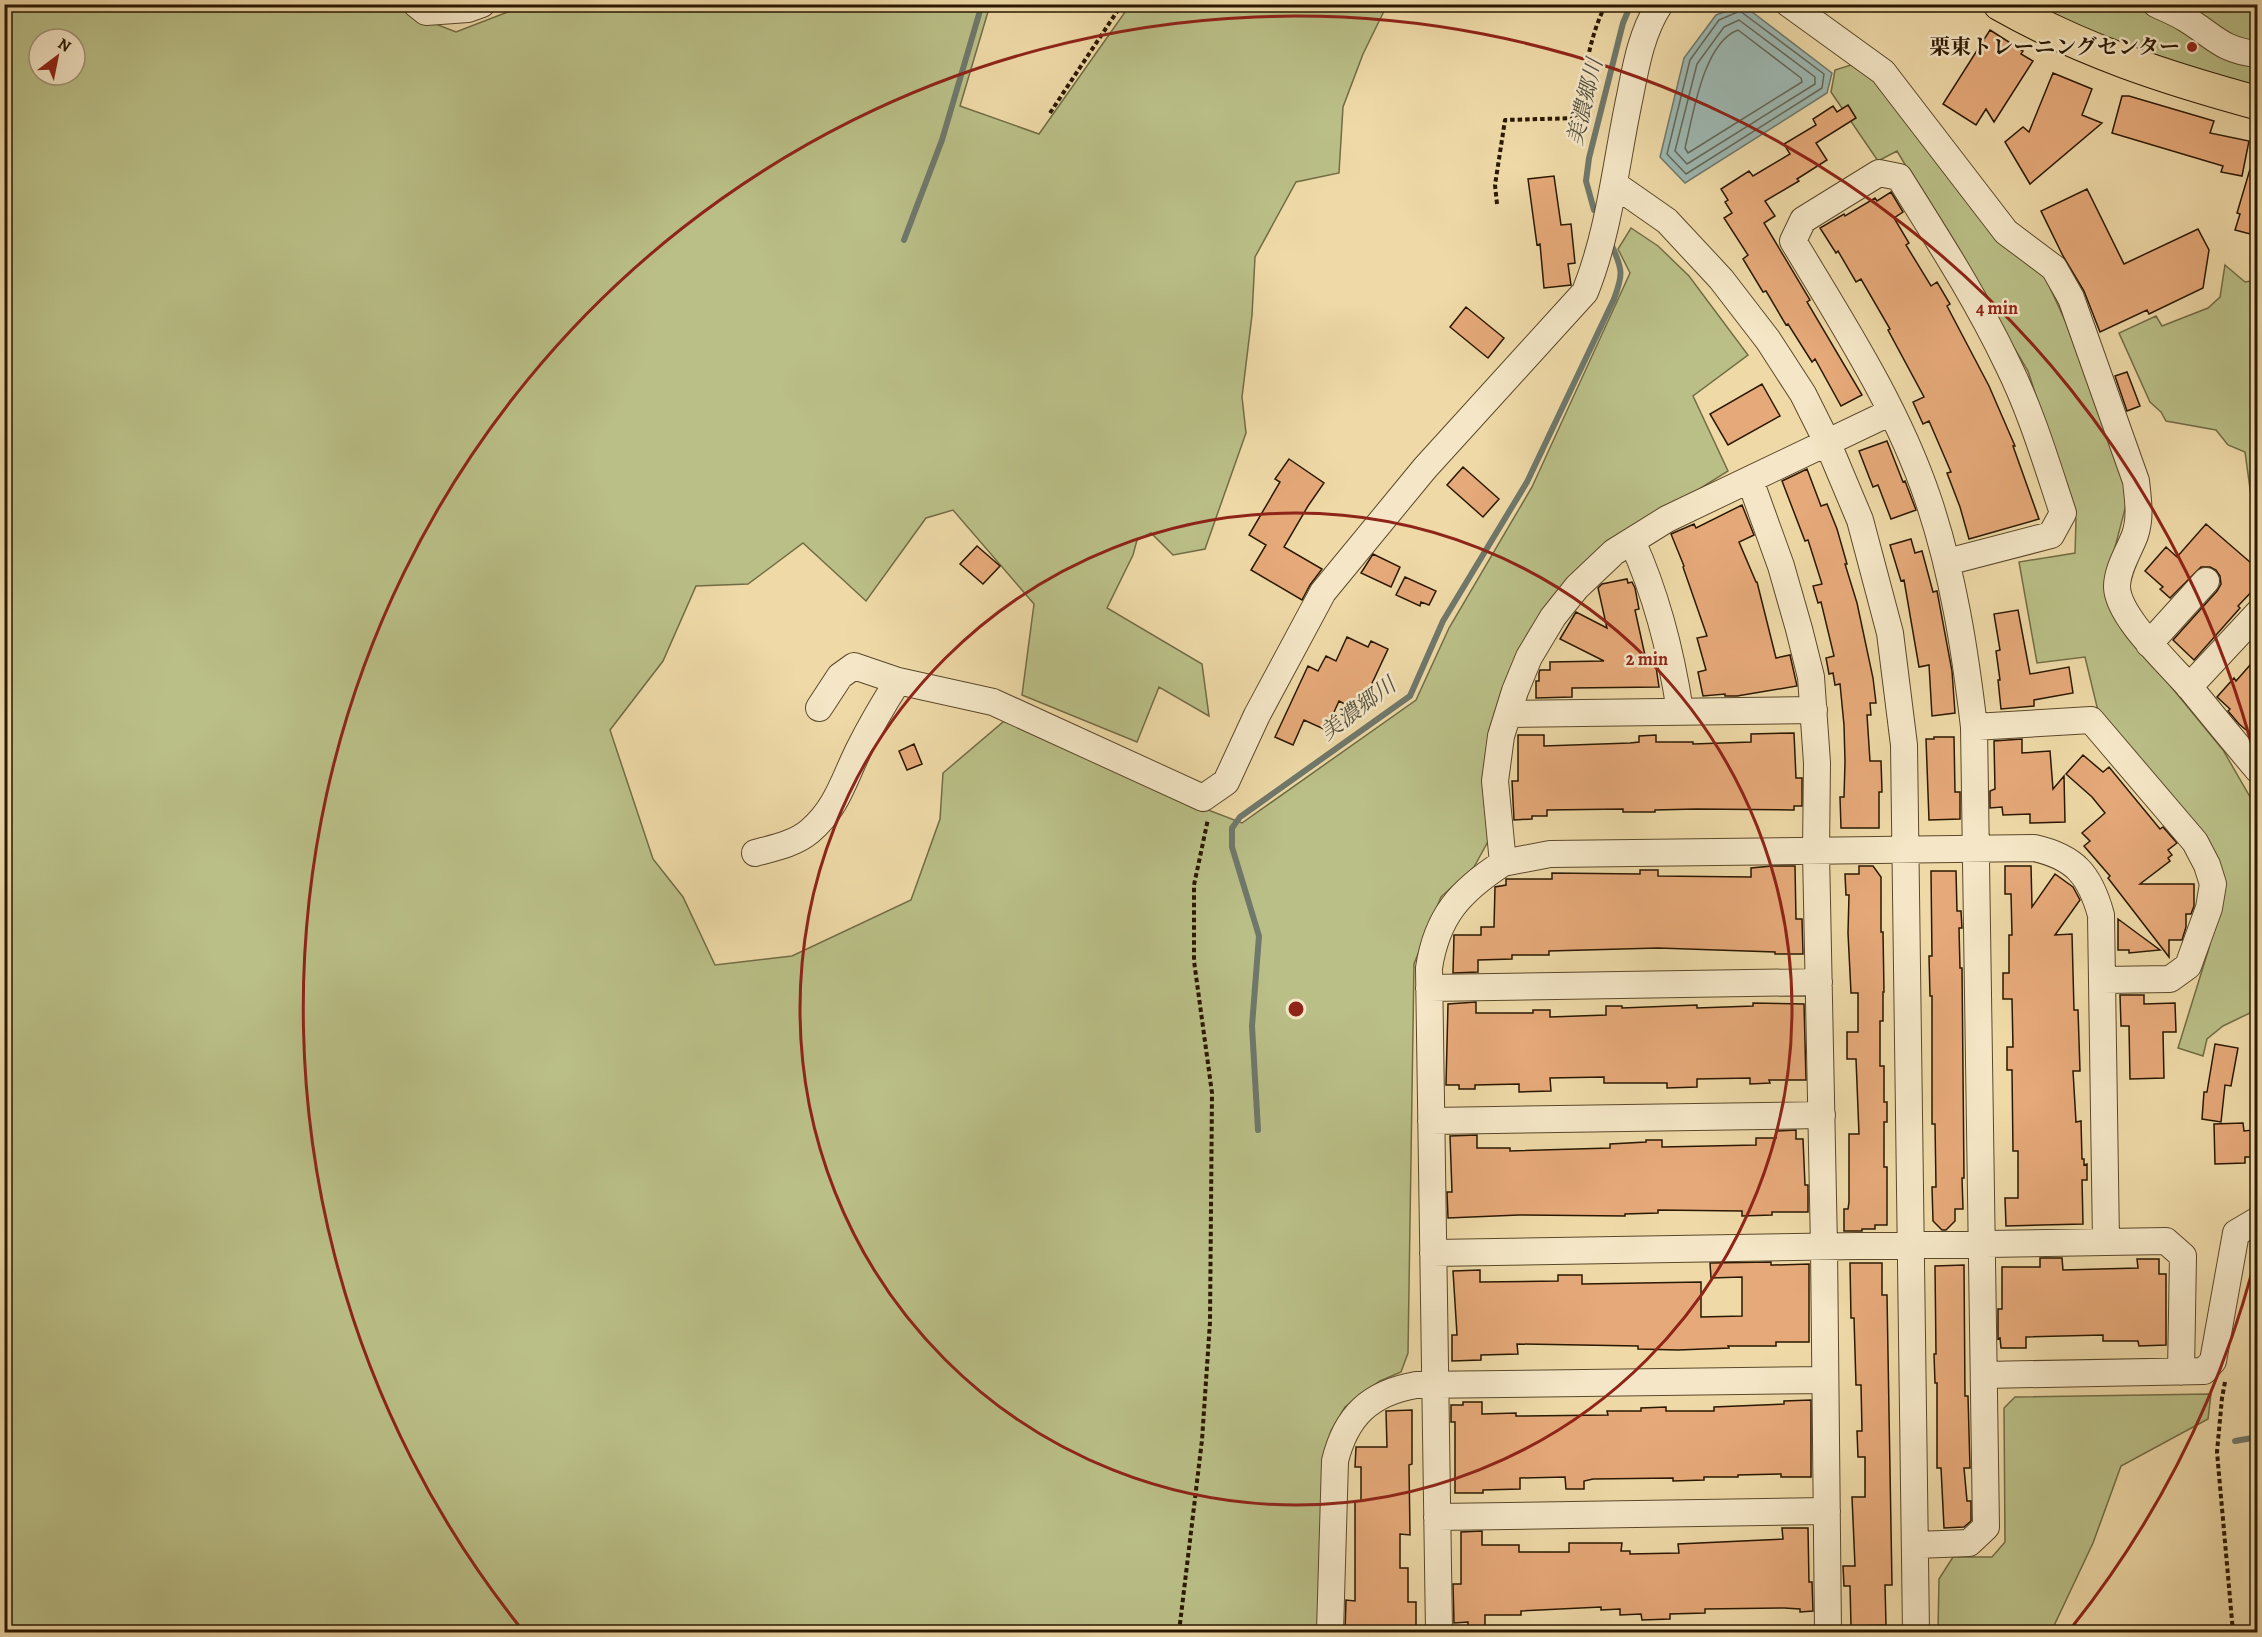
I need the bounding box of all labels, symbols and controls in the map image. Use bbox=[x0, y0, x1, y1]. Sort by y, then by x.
north arrow bbox=[27, 27, 87, 87]
text: N bbox=[54, 33, 75, 58]
place label: 栗東トレーニングセンター bbox=[1929, 33, 2180, 61]
marker: 栗東トレーニングセンター bbox=[2185, 40, 2199, 54]
water label: 美濃郷川 bbox=[1560, 54, 1611, 148]
text: 4 min bbox=[1976, 296, 2018, 320]
text: 2 min bbox=[1626, 647, 1668, 671]
water label: 美濃郷川 bbox=[1314, 669, 1404, 747]
centre of rings bbox=[1286, 999, 1306, 1019]

